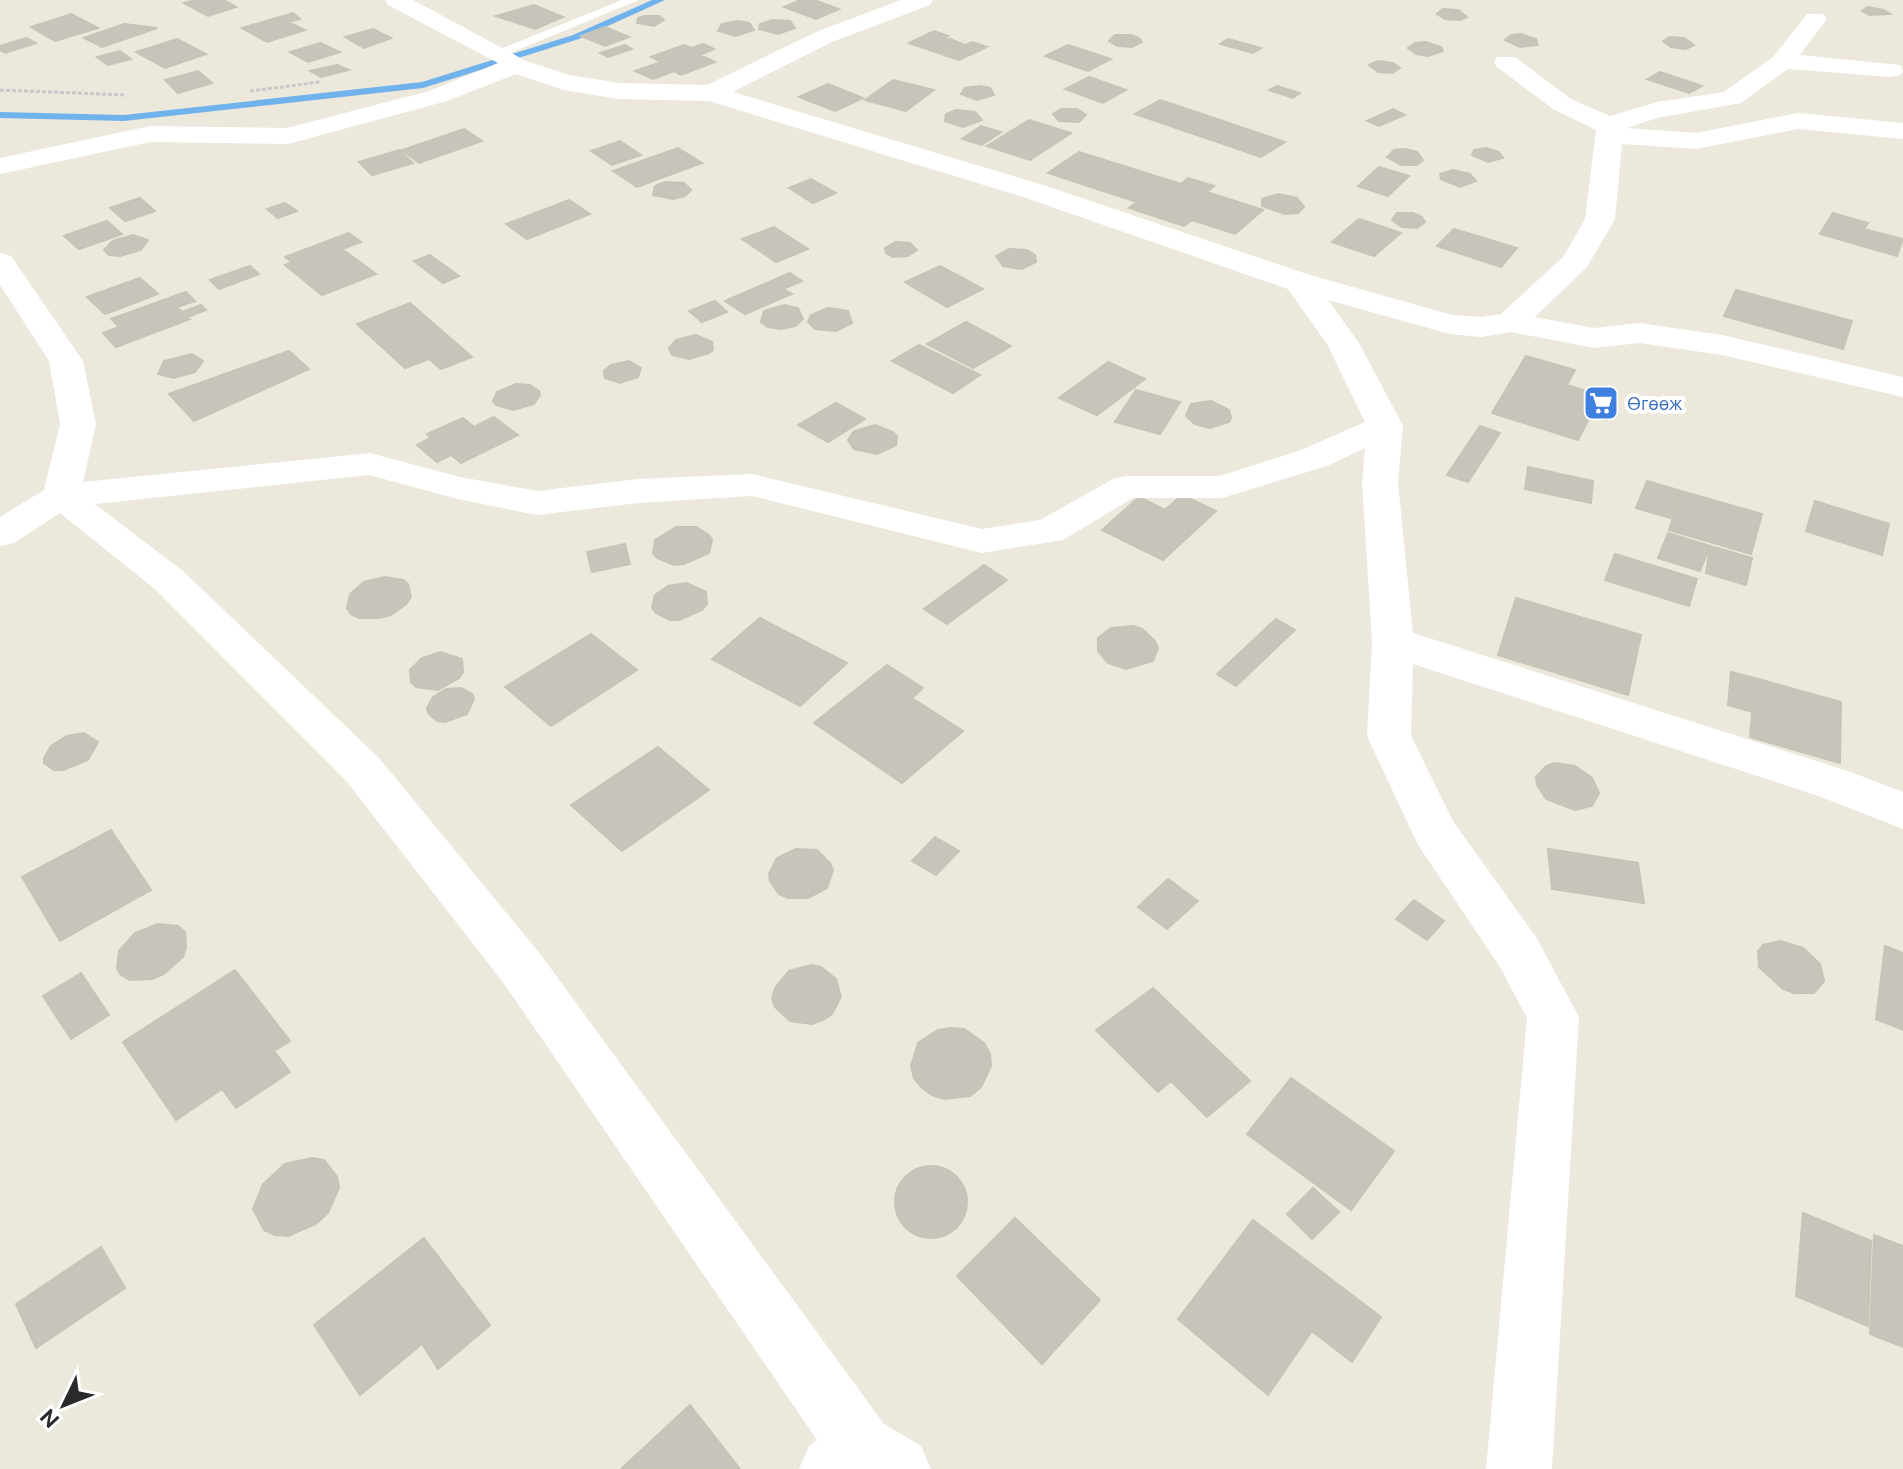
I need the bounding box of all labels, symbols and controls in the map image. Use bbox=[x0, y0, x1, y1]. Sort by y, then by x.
supermarket icon: Өгөөж bbox=[1582, 384, 1620, 422]
place label: Өгөөж bbox=[1627, 393, 1683, 413]
north arrow bbox=[24, 1365, 104, 1445]
text: N bbox=[34, 1404, 64, 1434]

